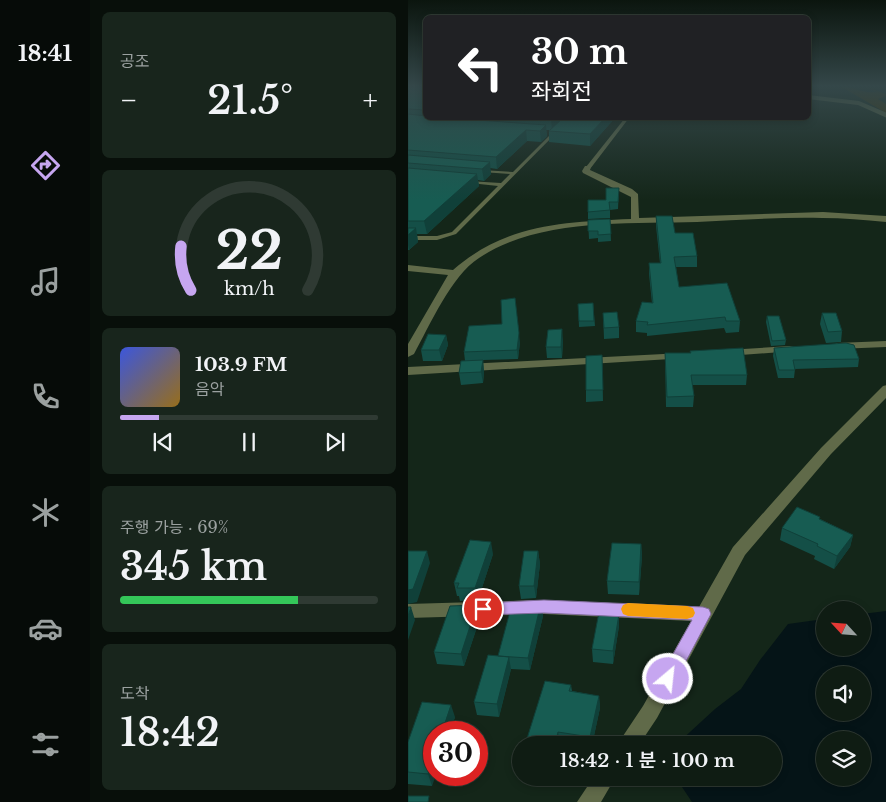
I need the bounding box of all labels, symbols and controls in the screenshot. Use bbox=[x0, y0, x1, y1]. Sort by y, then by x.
text: 30 m bbox=[531, 30, 628, 73]
icon: left bbox=[448, 35, 513, 100]
text: 18:41 bbox=[18, 40, 72, 67]
text: 공조 bbox=[120, 51, 149, 71]
text: 21.5° bbox=[207, 77, 293, 124]
text: 좌회전 bbox=[531, 78, 592, 105]
text: − bbox=[120, 83, 138, 118]
text: + bbox=[363, 83, 378, 118]
icon: directions bbox=[28, 148, 63, 183]
text: 22 bbox=[215, 219, 283, 283]
icon: music bbox=[28, 264, 63, 299]
text: km/h bbox=[224, 278, 274, 300]
text: 103.9 FM bbox=[195, 353, 287, 376]
icon: phone bbox=[28, 379, 63, 414]
text: 음악 bbox=[195, 379, 224, 399]
icon: previous bbox=[149, 428, 177, 456]
icon: pause bbox=[235, 428, 263, 456]
icon: next bbox=[321, 428, 349, 456]
icon: climate bbox=[28, 495, 63, 530]
text: 주행 가능 · 69% bbox=[120, 517, 229, 537]
text: 345 km bbox=[120, 543, 267, 590]
pin bbox=[462, 588, 504, 630]
icon: arrive bbox=[469, 595, 497, 623]
north arrow bbox=[816, 601, 870, 656]
map controls bbox=[816, 601, 871, 786]
icon: car bbox=[28, 611, 63, 646]
position arrow bbox=[641, 652, 693, 704]
button: sound bbox=[816, 666, 871, 721]
text: 도착 bbox=[120, 683, 149, 703]
text: 18:42 bbox=[120, 709, 220, 756]
speed limit sign: 30 bbox=[423, 721, 488, 786]
icon: filters bbox=[28, 727, 63, 762]
button: layers bbox=[816, 731, 871, 786]
text: 18:42 · 1 분 · 100 m bbox=[560, 749, 734, 772]

